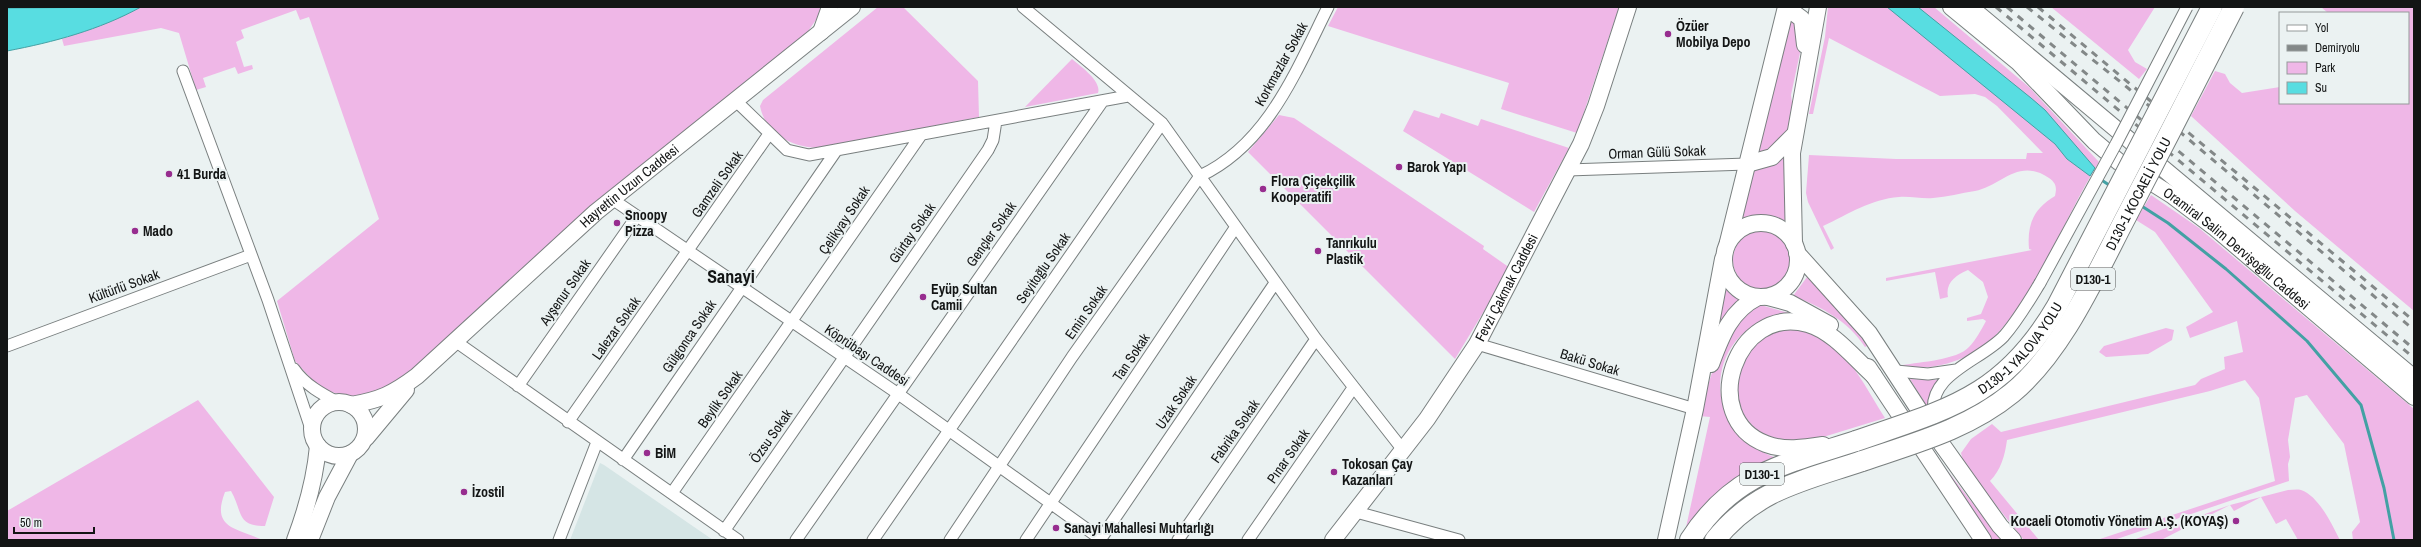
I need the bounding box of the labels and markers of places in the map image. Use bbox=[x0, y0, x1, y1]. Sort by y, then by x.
place label: Özüer Mobilya Depo bbox=[1676, 17, 1751, 51]
marker: Özüer Mobilya Depo bbox=[1663, 29, 1673, 39]
place label: Barok Yapı bbox=[1407, 158, 1466, 176]
marker: Barok Yapı bbox=[1394, 162, 1404, 172]
place label: 41 Burda bbox=[177, 165, 227, 183]
marker: 41 Burda bbox=[164, 169, 174, 179]
place label: Flora Çiçekçilik Kooperatifi bbox=[1271, 172, 1356, 206]
marker: Flora Çiçekçilik Kooperatifi bbox=[1258, 184, 1268, 194]
place label: Snoopy Pizza bbox=[625, 206, 668, 240]
marker: Snoopy Pizza bbox=[612, 218, 622, 228]
place label: Mado bbox=[143, 222, 173, 240]
marker: Mado bbox=[130, 226, 140, 236]
place label: Tanrıkulu Plastik bbox=[1326, 234, 1377, 268]
marker: Tanrıkulu Plastik bbox=[1313, 246, 1323, 256]
place label: Eyüp Sultan Camii bbox=[931, 280, 997, 314]
marker: Eyüp Sultan Camii bbox=[918, 292, 928, 302]
place label: BİM bbox=[655, 444, 676, 462]
marker: BİM bbox=[642, 448, 652, 458]
place label: Tokosan Çay Kazanları bbox=[1342, 455, 1413, 489]
marker: Tokosan Çay Kazanları bbox=[1329, 467, 1339, 477]
place label: İzostil bbox=[472, 483, 505, 501]
marker: İzostil bbox=[459, 487, 469, 497]
place label: Kocaeli Otomotiv Yönetim A.Ş. (KOYAŞ) bbox=[2010, 512, 2228, 530]
marker: Kocaeli Otomotiv Yönetim A.Ş. (KOYAŞ) bbox=[2231, 516, 2241, 526]
place label: Sanayi Mahallesi Muhtarlığı bbox=[1064, 519, 1214, 537]
marker: Sanayi Mahallesi Muhtarlığı bbox=[1051, 523, 1061, 533]

